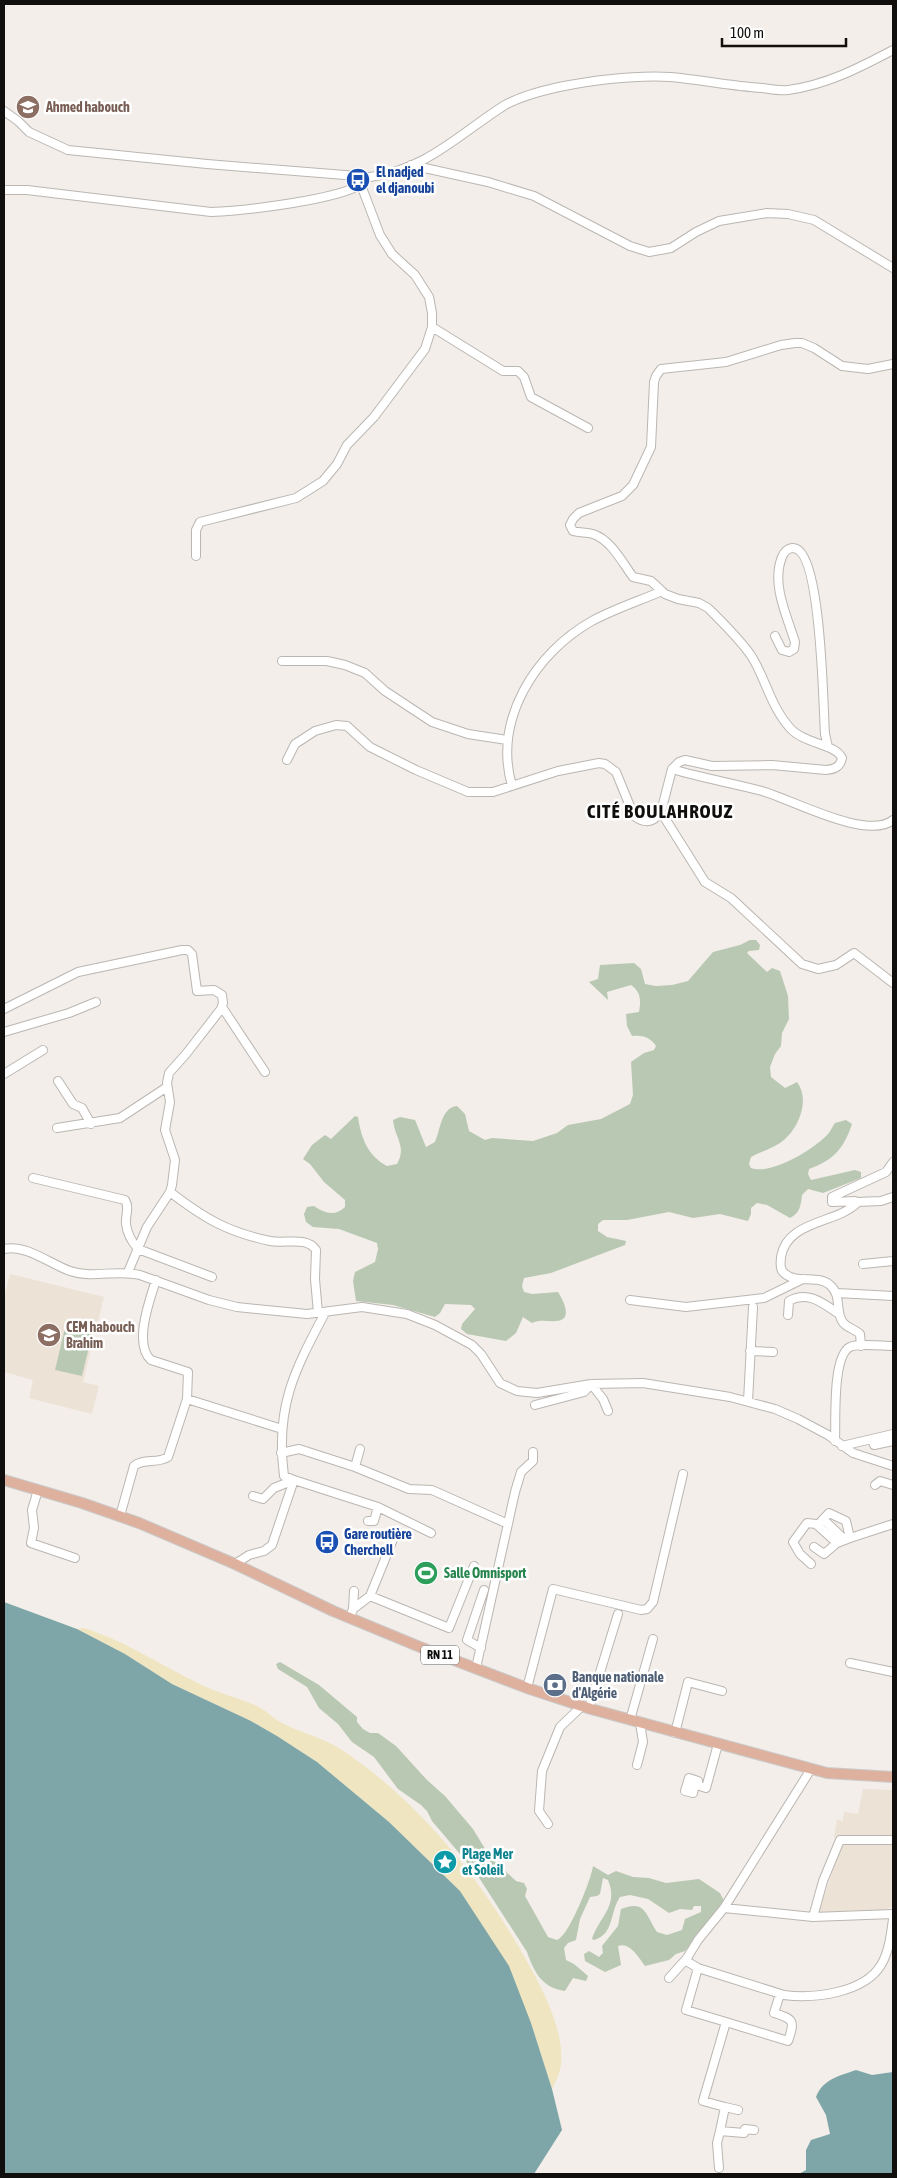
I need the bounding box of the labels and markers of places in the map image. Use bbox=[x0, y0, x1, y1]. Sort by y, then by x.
school or university icon: Ahmed habouch bbox=[15, 94, 41, 120]
place label: Ahmed habouch bbox=[45, 99, 130, 115]
place label: El nadjed el djanoubi bbox=[376, 164, 434, 196]
bus stop icon: El nadjed el djanoubi bbox=[345, 167, 371, 193]
place label: CEM habouch Brahim bbox=[66, 1319, 135, 1351]
school or university icon: CEM habouch Brahim bbox=[36, 1322, 62, 1348]
place label: Gare routière Cherchell bbox=[344, 1526, 412, 1558]
bus stop icon: Gare routière Cherchell bbox=[314, 1529, 340, 1555]
sports icon: Salle Omnisport bbox=[413, 1560, 439, 1586]
place label: Salle Omnisport bbox=[444, 1565, 526, 1581]
place label: Banque nationale d'Algérie bbox=[572, 1669, 664, 1701]
bank icon: Banque nationale d'Algérie bbox=[542, 1672, 568, 1698]
place label: Plage Mer et Soleil bbox=[462, 1846, 514, 1878]
place icon: Plage Mer et Soleil bbox=[432, 1849, 458, 1875]

